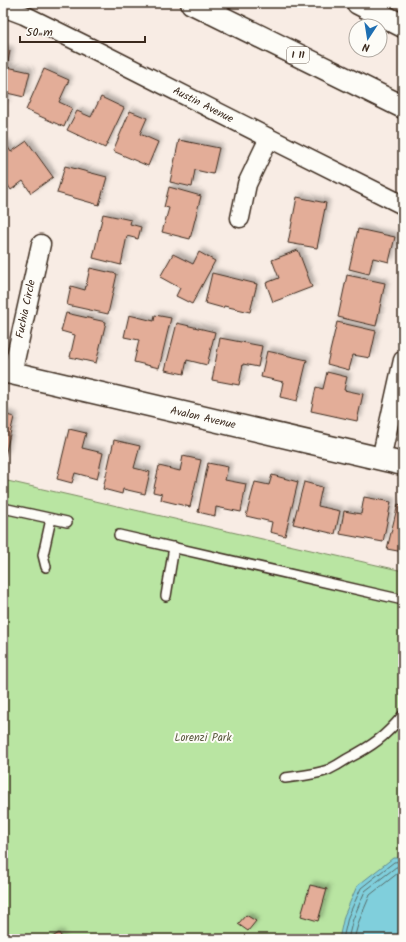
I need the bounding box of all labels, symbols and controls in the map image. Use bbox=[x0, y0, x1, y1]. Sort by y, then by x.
scale bar bbox=[20, 18, 145, 44]
north arrow bbox=[348, 18, 388, 58]
text: 50 m bbox=[26, 23, 53, 42]
text: N bbox=[361, 37, 371, 56]
road number: I 11 bbox=[287, 47, 309, 63]
street label: Austin Avenue bbox=[169, 82, 237, 128]
street label: Fuchia Circle bbox=[11, 278, 41, 340]
street label: Avalon Avenue bbox=[168, 402, 238, 434]
park label: Lorenzi Park bbox=[174, 729, 232, 747]

